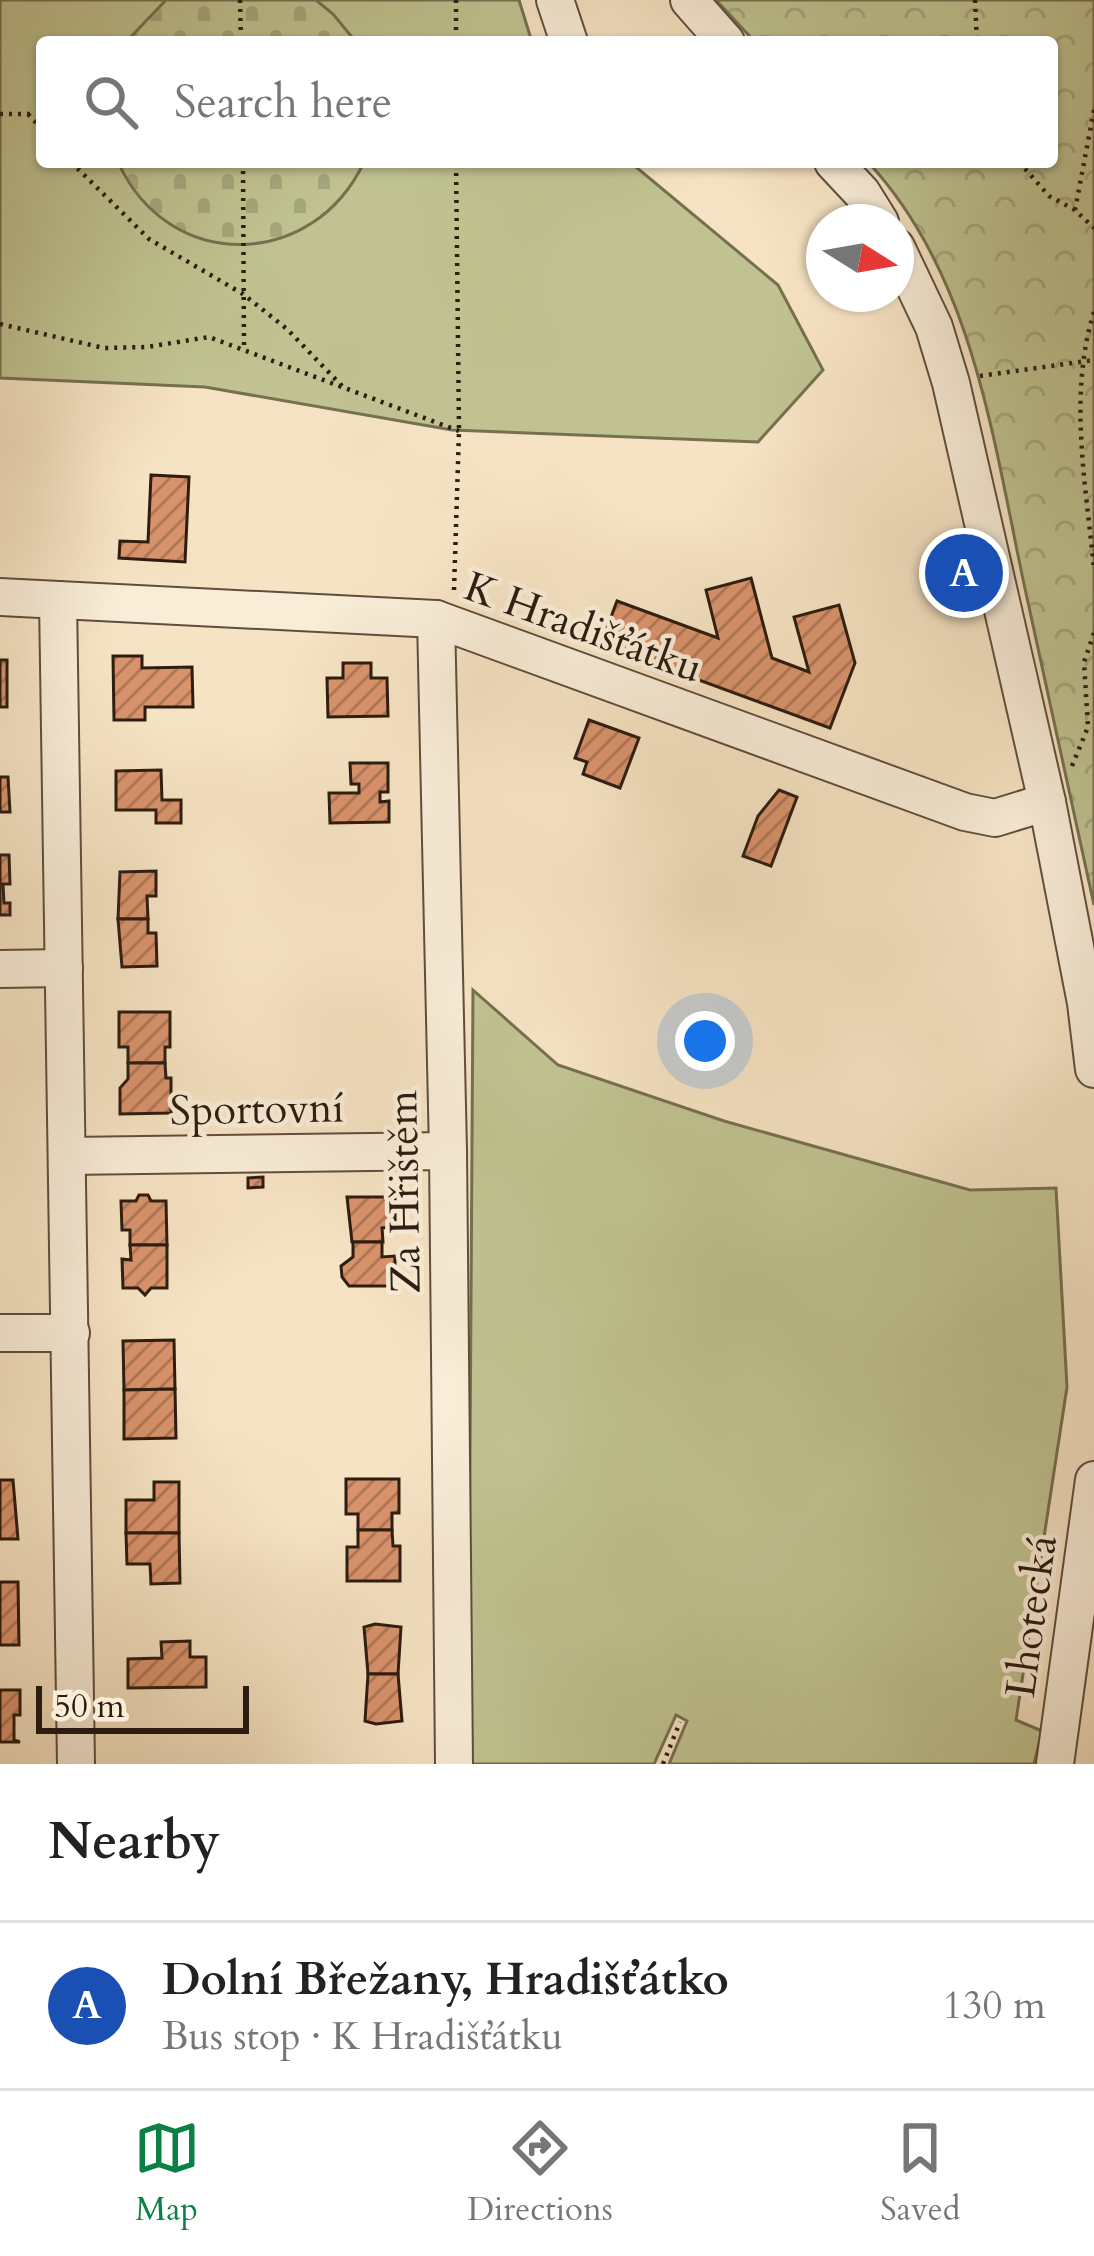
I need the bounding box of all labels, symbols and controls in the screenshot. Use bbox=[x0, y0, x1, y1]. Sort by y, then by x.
search box bbox=[36, 36, 1058, 168]
icon: search bbox=[78, 69, 144, 135]
text: Search here bbox=[174, 72, 392, 133]
north arrow bbox=[806, 204, 914, 312]
pin: A bbox=[925, 528, 1003, 618]
street label: K Hradišťátku bbox=[457, 558, 710, 697]
your location bbox=[675, 1011, 735, 1071]
street label: Sportovní bbox=[169, 1079, 345, 1140]
street label: Za Hřištěm bbox=[374, 1089, 435, 1294]
street label: Lhotecká bbox=[992, 1531, 1071, 1701]
scale bar bbox=[36, 1680, 249, 1733]
text: 50 m bbox=[54, 1684, 125, 1729]
text: Nearby bbox=[48, 1807, 220, 1877]
text: Dolní Břežany, Hradišťátko bbox=[162, 1949, 729, 2010]
text: A bbox=[72, 1979, 102, 2032]
text: 130 m bbox=[943, 1979, 1046, 2032]
text: Bus stop · K Hradišťátku bbox=[162, 2010, 563, 2063]
tab: Map bbox=[134, 2115, 200, 2232]
tab: Directions bbox=[467, 2115, 613, 2232]
tab: Saved bbox=[880, 2115, 960, 2232]

